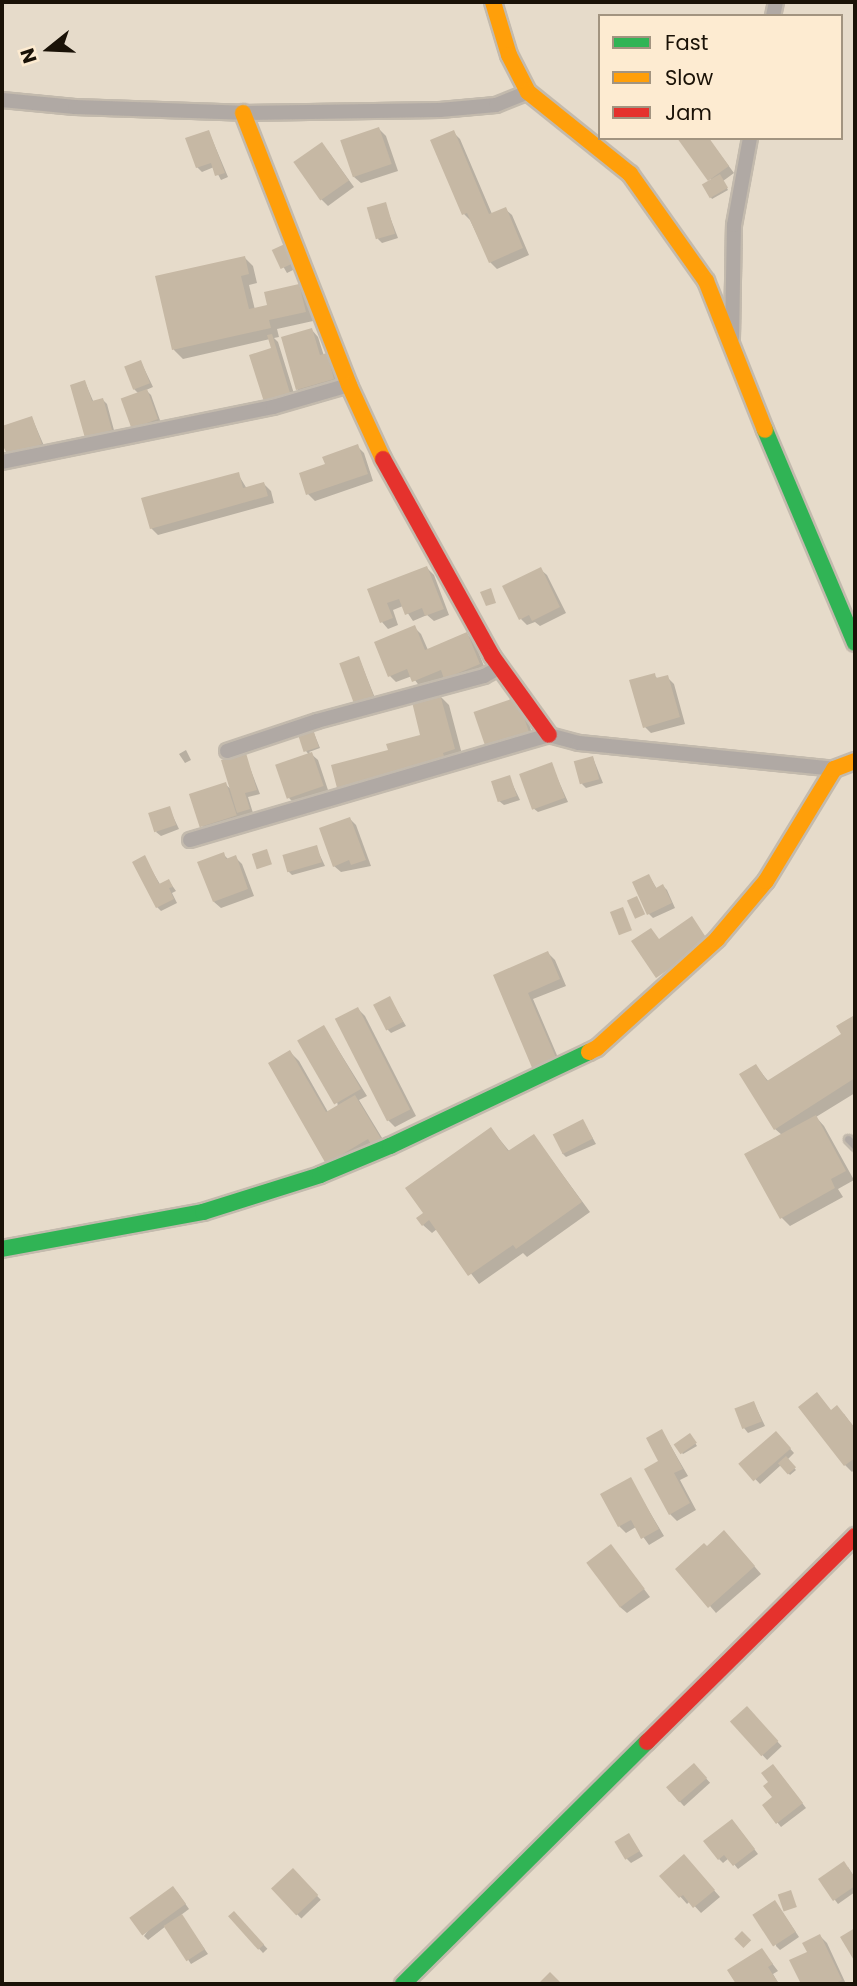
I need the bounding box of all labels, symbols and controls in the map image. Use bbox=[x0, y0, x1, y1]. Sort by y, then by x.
north arrow bbox=[14, 14, 84, 84]
legend bbox=[598, 14, 843, 140]
text: Fast bbox=[665, 28, 708, 57]
text: N bbox=[14, 45, 44, 67]
text: Slow bbox=[665, 63, 713, 92]
text: Jam bbox=[665, 98, 712, 127]

